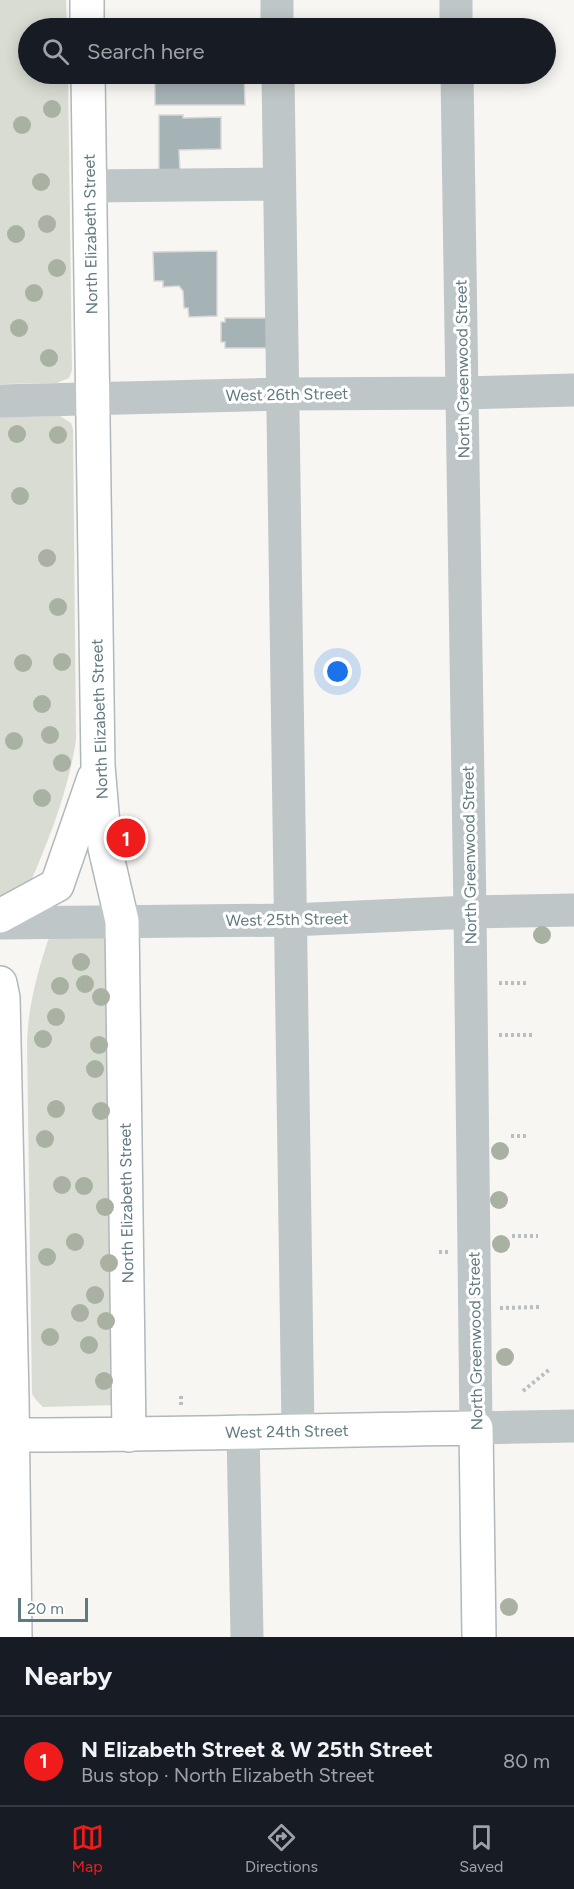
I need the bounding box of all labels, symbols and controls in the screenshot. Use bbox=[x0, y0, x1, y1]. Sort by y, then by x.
search box bbox=[18, 18, 556, 84]
icon: search bbox=[39, 35, 72, 68]
text: Search here bbox=[87, 38, 205, 65]
street label: North Elizabeth Street bbox=[80, 154, 101, 314]
street label: North Greenwood Street bbox=[451, 279, 474, 459]
street label: West 26th Street bbox=[226, 384, 348, 405]
street label: North Elizabeth Street bbox=[87, 638, 112, 800]
your location bbox=[323, 657, 352, 686]
street label: North Greenwood Street bbox=[458, 765, 481, 945]
pin: 1 bbox=[106, 816, 146, 860]
street label: West 25th Street bbox=[225, 909, 349, 930]
street label: North Elizabeth Street bbox=[116, 1123, 137, 1283]
street label: North Greenwood Street bbox=[464, 1251, 487, 1431]
street label: West 24th Street bbox=[225, 1421, 349, 1442]
scale bar bbox=[18, 1595, 88, 1622]
text: 20 m bbox=[27, 1599, 64, 1618]
text: Nearby bbox=[24, 1660, 112, 1692]
text: N Elizabeth Street & W 25th Street bbox=[81, 1736, 433, 1763]
text: 1 bbox=[39, 1749, 48, 1773]
text: 80 m bbox=[503, 1749, 550, 1773]
text: Bus stop · North Elizabeth Street bbox=[81, 1763, 375, 1787]
tab: Map bbox=[71, 1821, 104, 1876]
tab: Directions bbox=[245, 1821, 318, 1876]
tab: Saved bbox=[459, 1821, 503, 1876]

